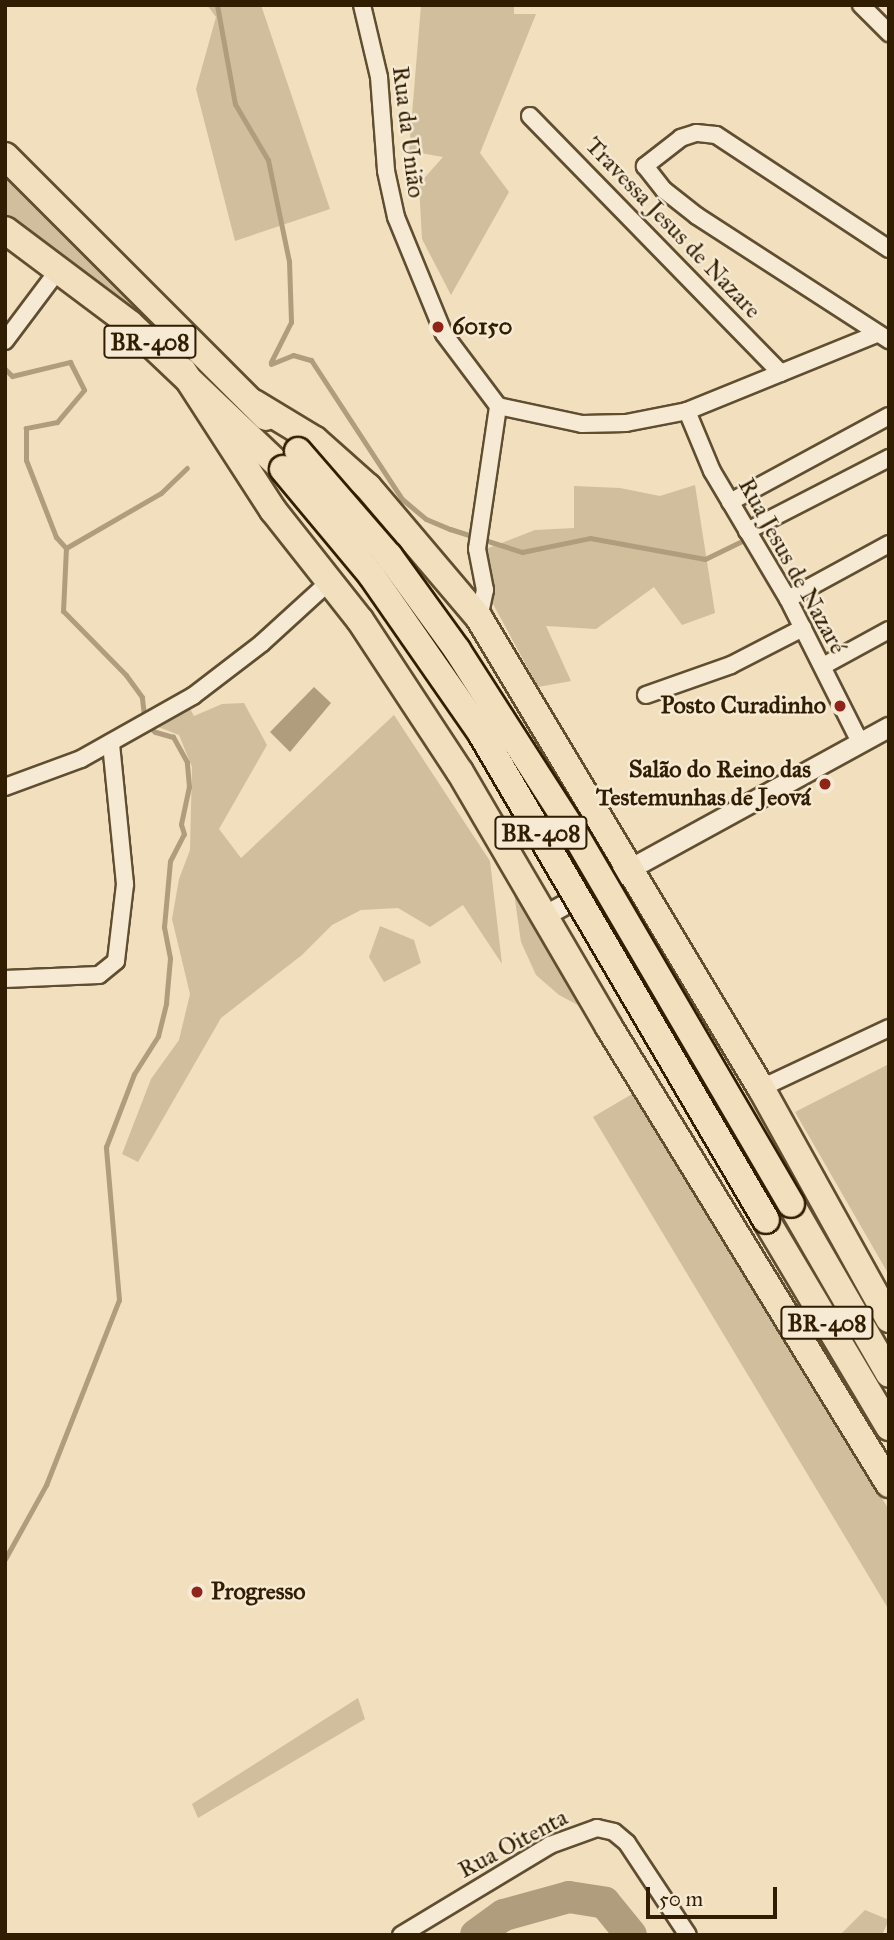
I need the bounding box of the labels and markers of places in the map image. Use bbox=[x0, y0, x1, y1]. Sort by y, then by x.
place label: 60150 bbox=[452, 313, 512, 341]
marker: 60150 bbox=[430, 319, 446, 335]
place label: Posto Curadinho bbox=[660, 692, 826, 720]
marker: Posto Curadinho bbox=[832, 698, 848, 714]
place label: Salão do Reino das Testemunhas de Jeová bbox=[596, 756, 811, 812]
marker: Salão do Reino das Testemunhas de Jeová bbox=[817, 776, 833, 792]
place label: Progresso bbox=[211, 1578, 306, 1606]
marker: Progresso bbox=[189, 1584, 205, 1600]

